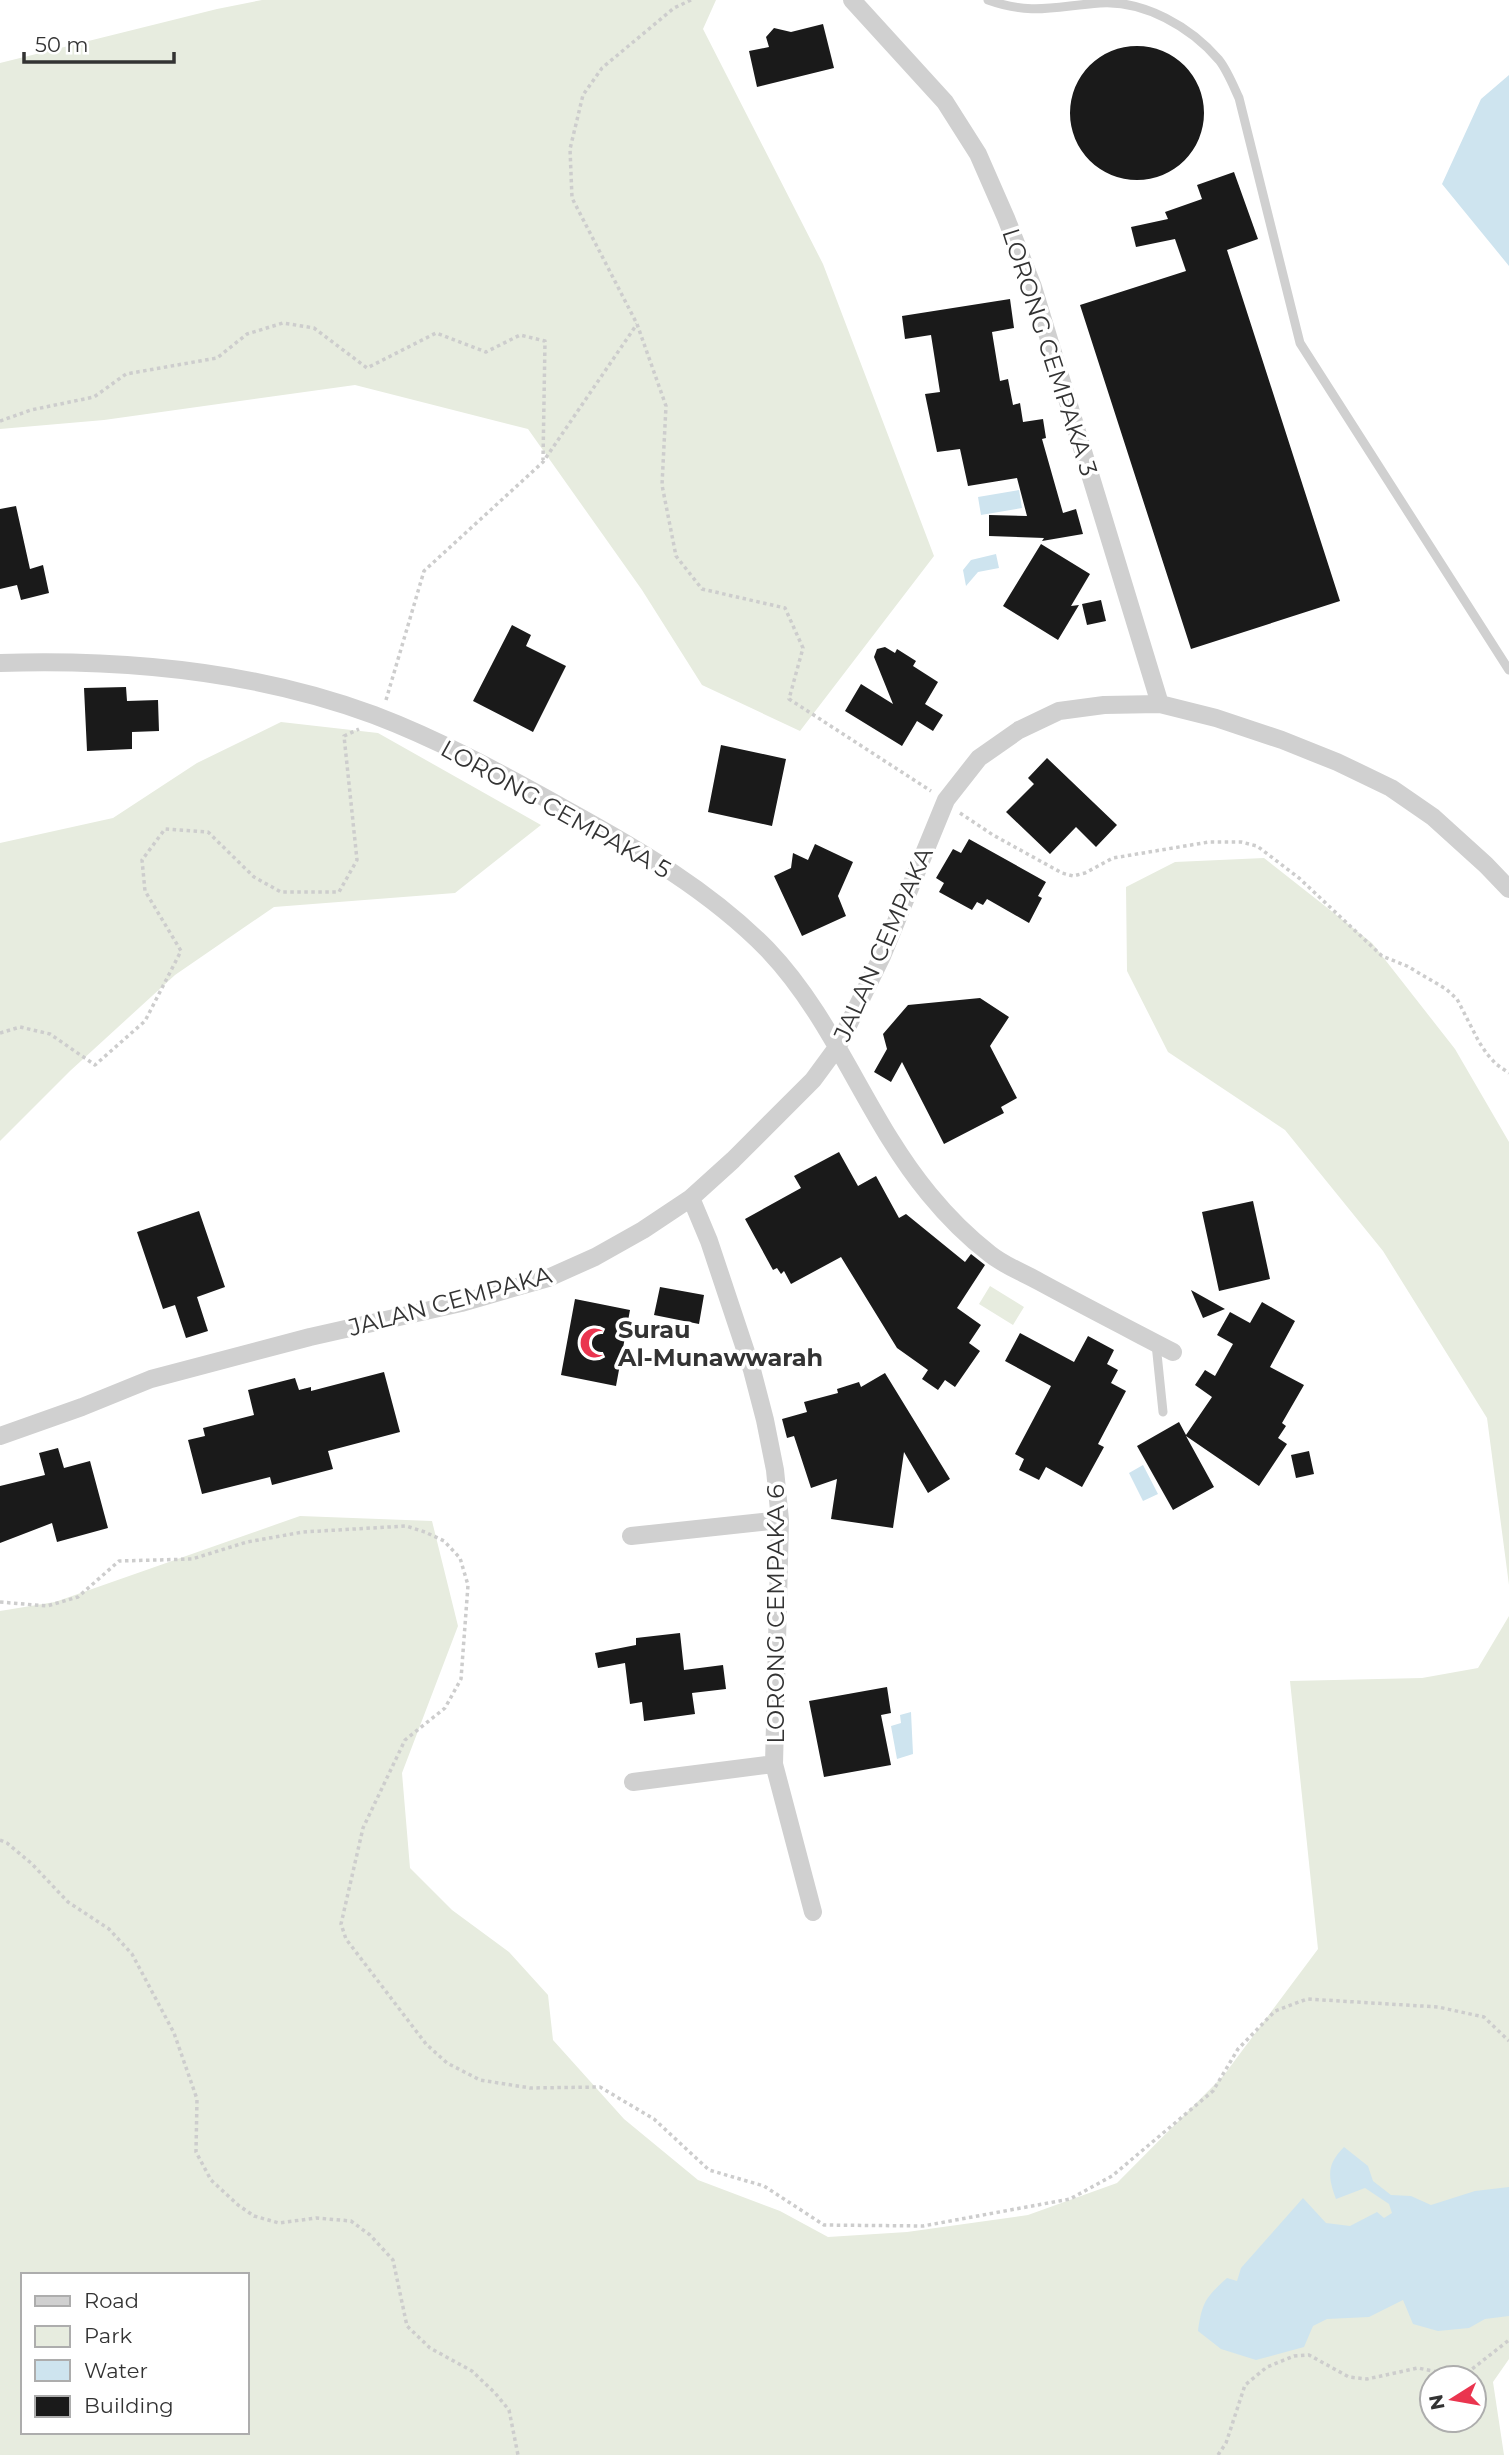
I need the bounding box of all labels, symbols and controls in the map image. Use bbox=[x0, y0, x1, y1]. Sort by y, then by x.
scale bar bbox=[24, 21, 175, 65]
text: 50 m bbox=[35, 32, 89, 57]
street label: LORONG CEMPAKA 3 bbox=[996, 225, 1104, 479]
street label: LORONG CEMPAKA 5 bbox=[436, 734, 676, 884]
street label: JALAN CEMPAKA bbox=[827, 842, 939, 1046]
street label: JALAN CEMPAKA bbox=[344, 1260, 555, 1342]
place label: Surau Al-Munawwarah bbox=[617, 1315, 823, 1372]
mosque icon: Surau Al-Munawwarah bbox=[578, 1326, 612, 1360]
street label: LORONG CEMPAKA 6 bbox=[761, 1484, 790, 1744]
legend bbox=[21, 2273, 248, 2434]
text: Road bbox=[84, 2288, 139, 2313]
text: Park bbox=[84, 2323, 132, 2348]
text: Water bbox=[84, 2358, 148, 2383]
north arrow bbox=[1418, 2364, 1488, 2434]
text: N bbox=[1424, 2392, 1450, 2412]
text: Building bbox=[84, 2393, 174, 2418]

